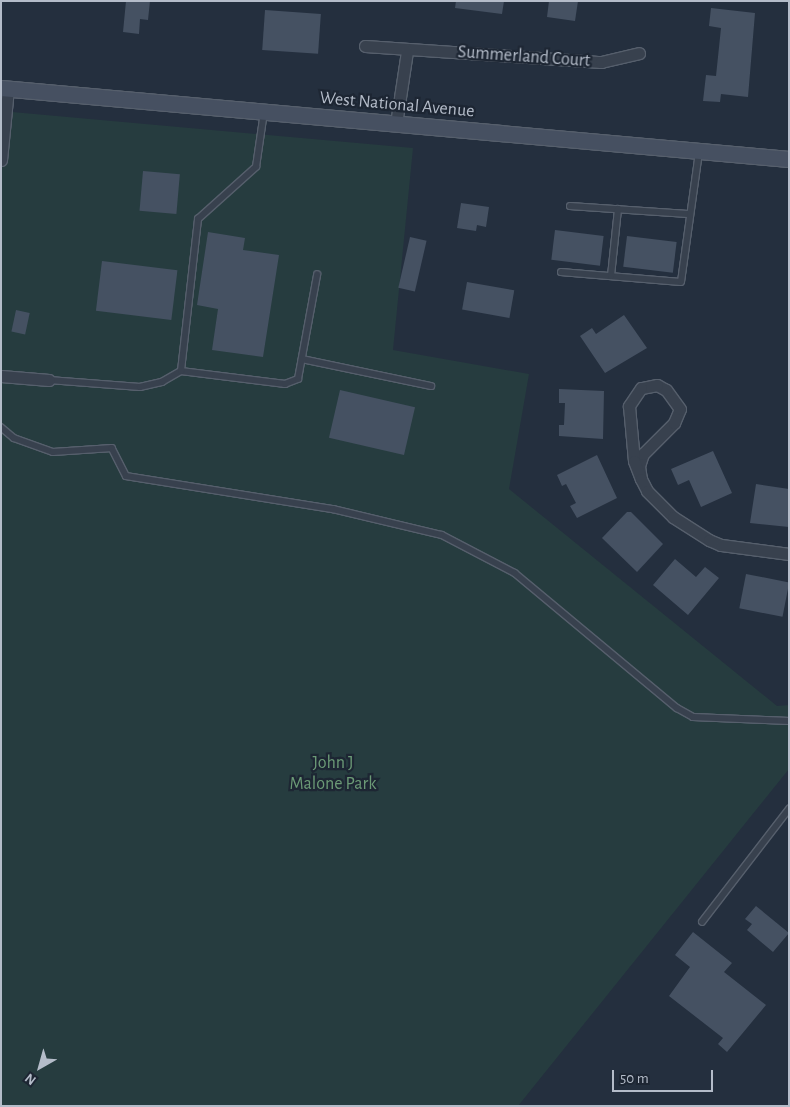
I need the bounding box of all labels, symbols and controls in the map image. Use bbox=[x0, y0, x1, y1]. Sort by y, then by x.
street label: Summerland Court bbox=[457, 42, 591, 72]
street label: West National Avenue bbox=[319, 87, 475, 123]
park label: John J Malone Park bbox=[289, 753, 377, 796]
north arrow bbox=[15, 1042, 65, 1092]
scale bar bbox=[615, 1060, 716, 1092]
text: N bbox=[23, 1070, 39, 1087]
text: 50 m bbox=[620, 1071, 649, 1086]

